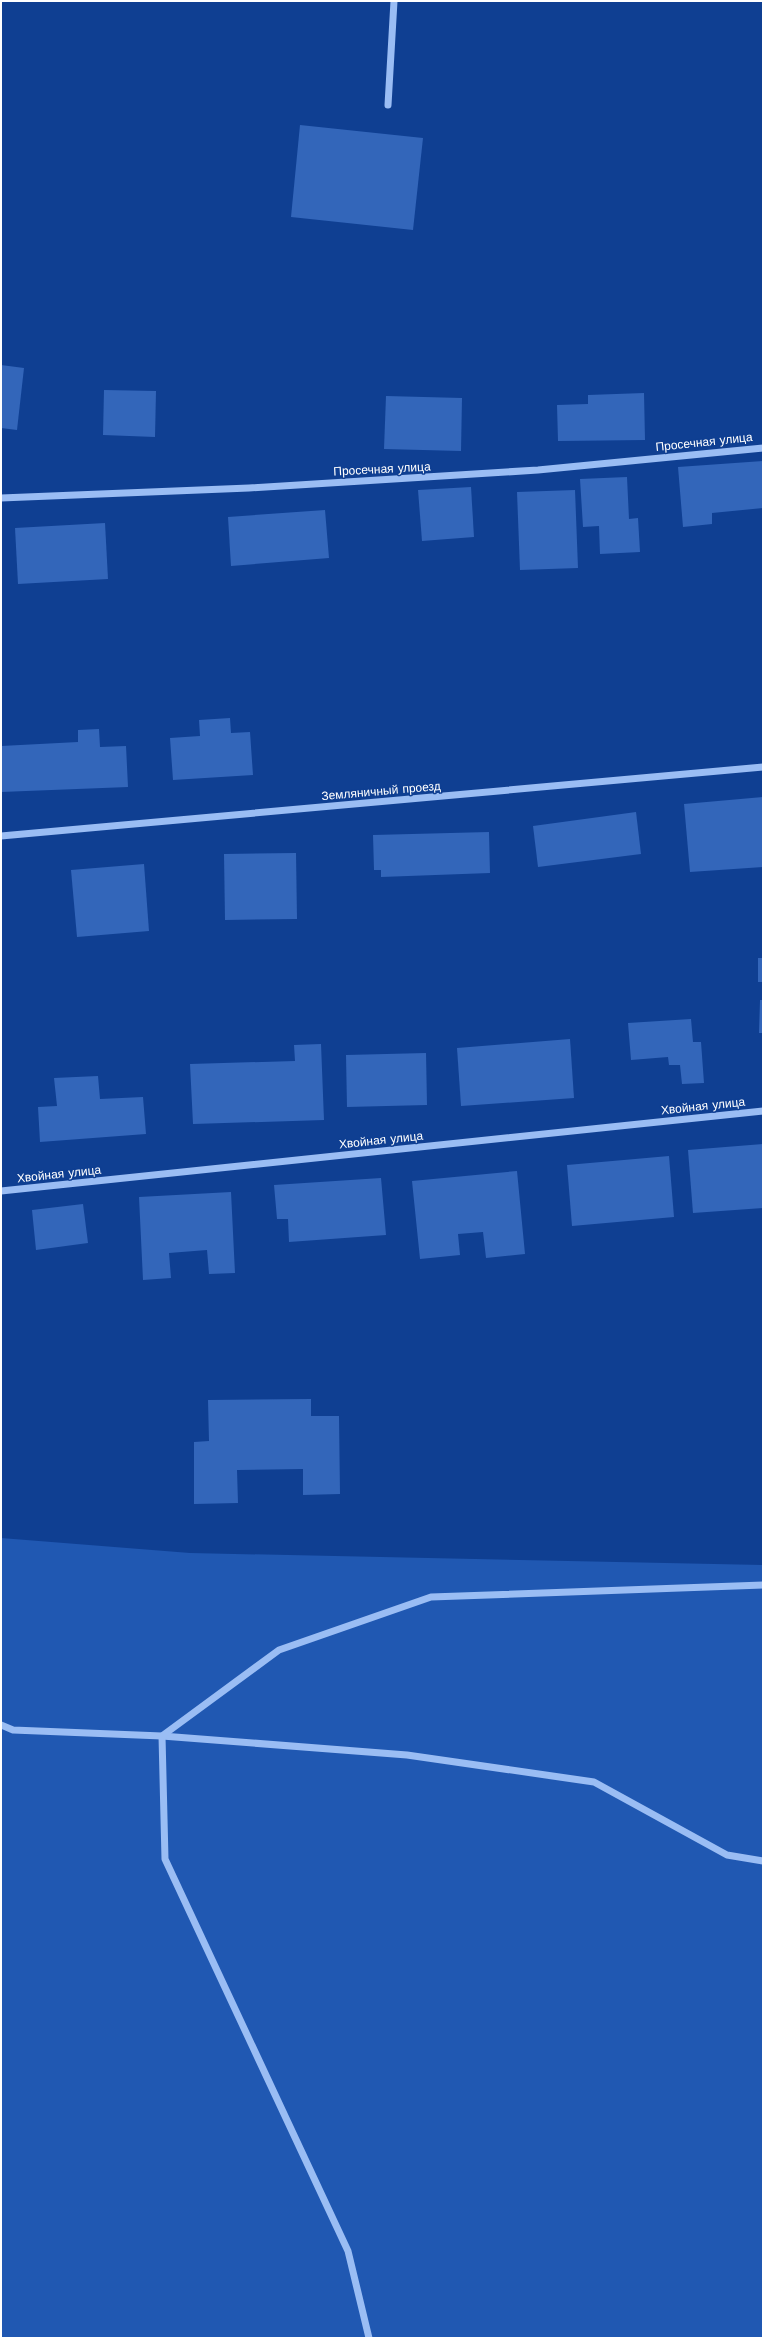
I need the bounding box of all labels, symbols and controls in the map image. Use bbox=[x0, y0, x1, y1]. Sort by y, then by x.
street label: Просечная улица bbox=[655, 430, 753, 454]
street label: Просечная улица bbox=[333, 459, 431, 479]
street label: Земляничный проезд bbox=[321, 779, 441, 803]
street label: Хвойная улица bbox=[660, 1095, 746, 1117]
street label: Хвойная улица bbox=[338, 1129, 424, 1151]
street label: Хвойная улица bbox=[16, 1163, 102, 1185]

